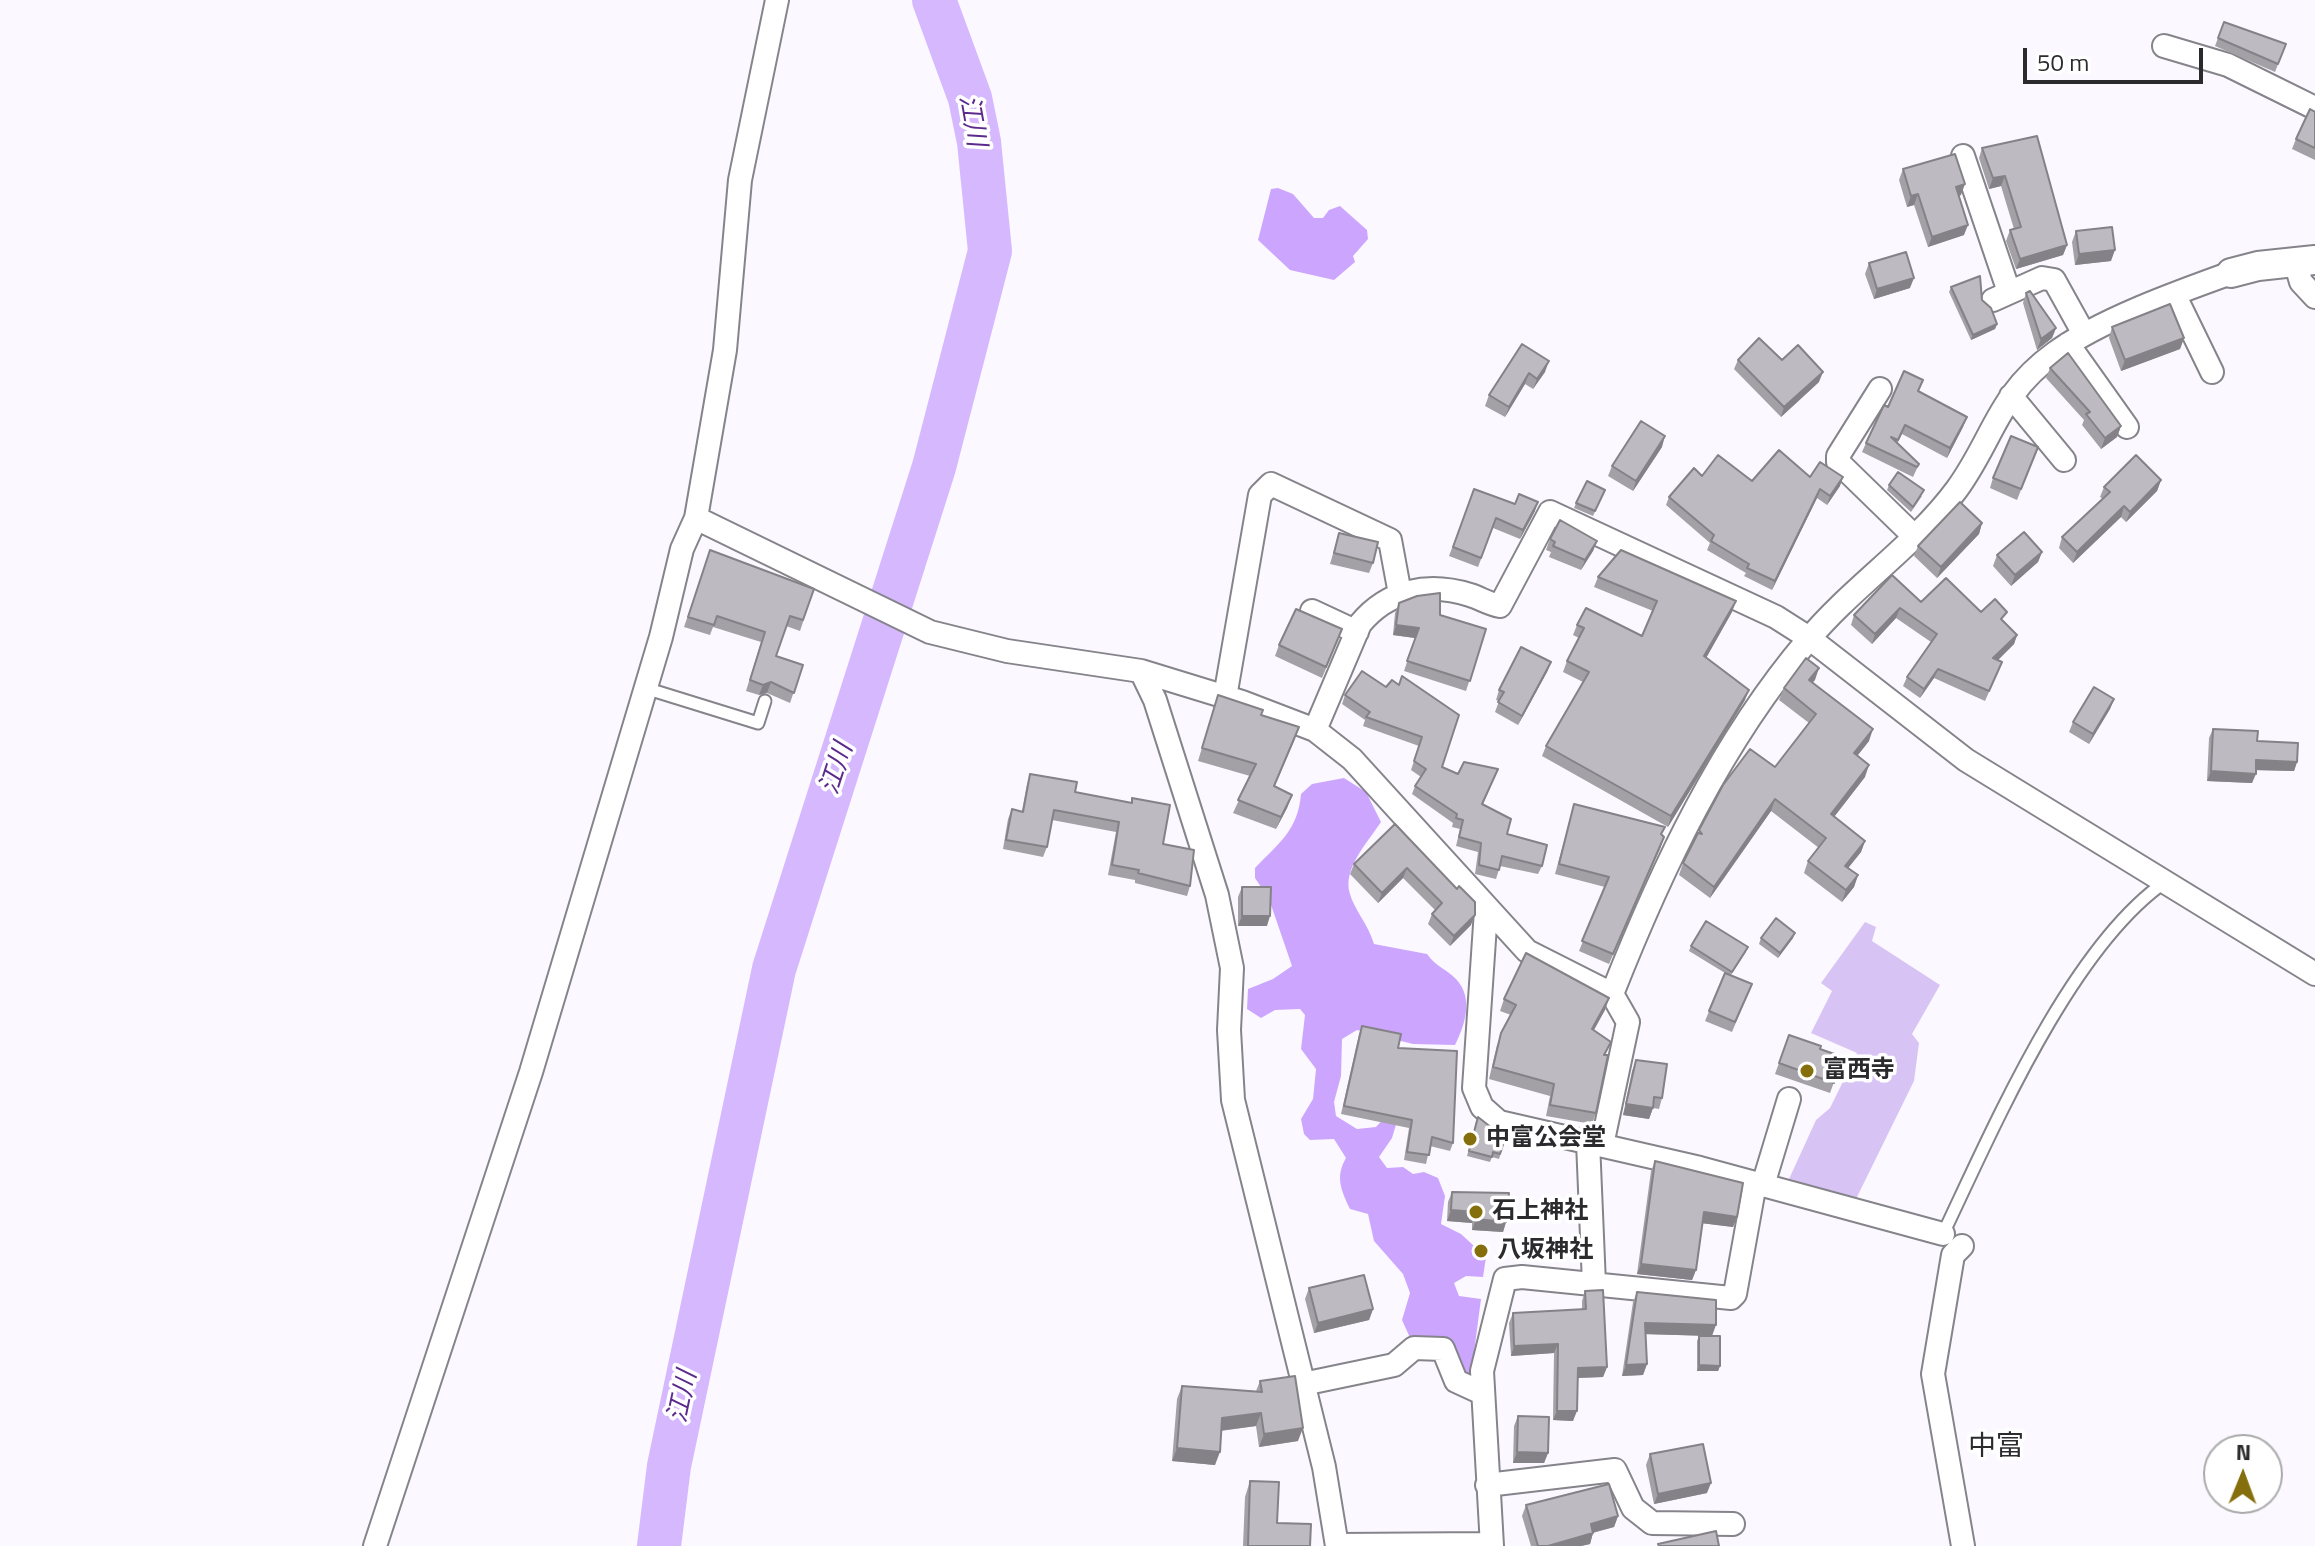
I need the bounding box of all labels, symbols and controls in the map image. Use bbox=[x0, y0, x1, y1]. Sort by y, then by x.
scale bar bbox=[2027, 32, 2207, 82]
text: 50 m bbox=[2037, 44, 2089, 80]
water label: 江川 bbox=[951, 93, 991, 149]
water label: 江川 bbox=[815, 739, 861, 799]
place label: 富西寺 bbox=[1823, 1057, 1895, 1085]
marker: 富西寺 bbox=[1798, 1062, 1816, 1080]
place label: 中富公会堂 bbox=[1486, 1125, 1606, 1153]
marker: 中富公会堂 bbox=[1461, 1130, 1479, 1148]
place label: 石上神社 bbox=[1492, 1198, 1588, 1226]
marker: 石上神社 bbox=[1467, 1203, 1485, 1221]
place label: 八坂神社 bbox=[1497, 1237, 1593, 1265]
marker: 八坂神社 bbox=[1472, 1242, 1490, 1260]
water label: 江川 bbox=[663, 1368, 705, 1426]
district label: 中富 bbox=[1968, 1431, 2024, 1465]
north arrow bbox=[2203, 1434, 2283, 1514]
text: N bbox=[2235, 1435, 2251, 1469]

